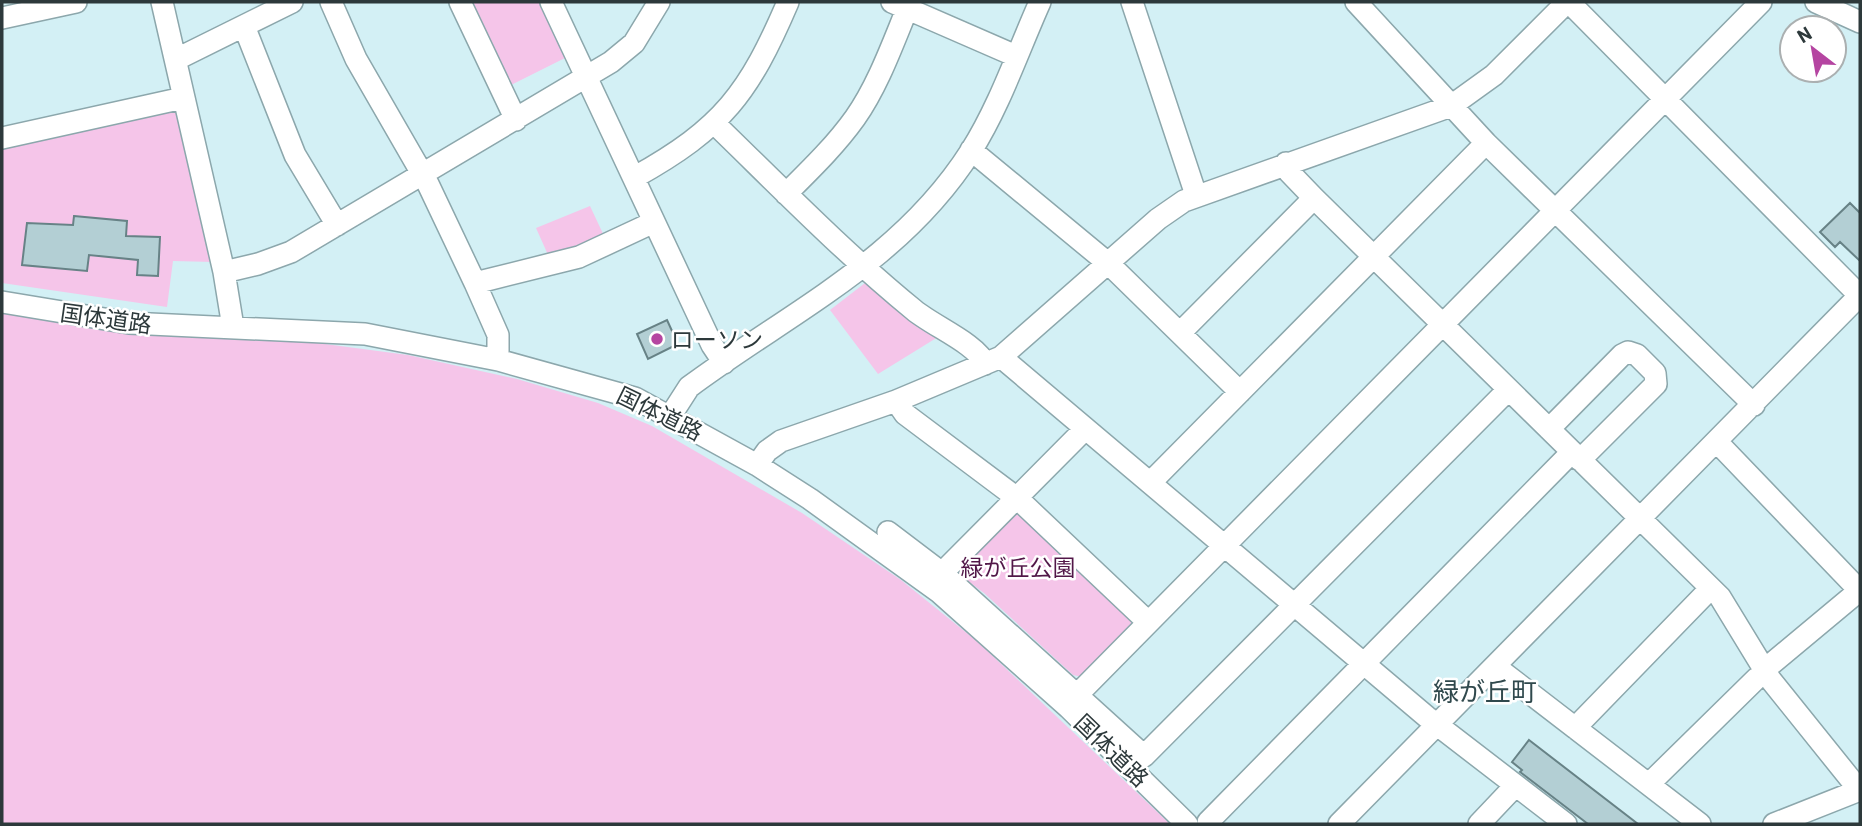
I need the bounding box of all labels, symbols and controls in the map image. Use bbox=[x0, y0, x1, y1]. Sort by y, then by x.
north arrow bbox=[1778, 14, 1848, 84]
text: N bbox=[1793, 21, 1815, 47]
street label: 国体道路 bbox=[58, 298, 154, 338]
place label: ローソン bbox=[671, 325, 763, 353]
marker: ローソン bbox=[649, 331, 665, 347]
street label: 国体道路 bbox=[613, 380, 707, 446]
park label: 緑が丘公園 bbox=[961, 553, 1076, 581]
district label: 緑が丘町 bbox=[1433, 675, 1537, 706]
street label: 国体道路 bbox=[1069, 708, 1155, 792]

